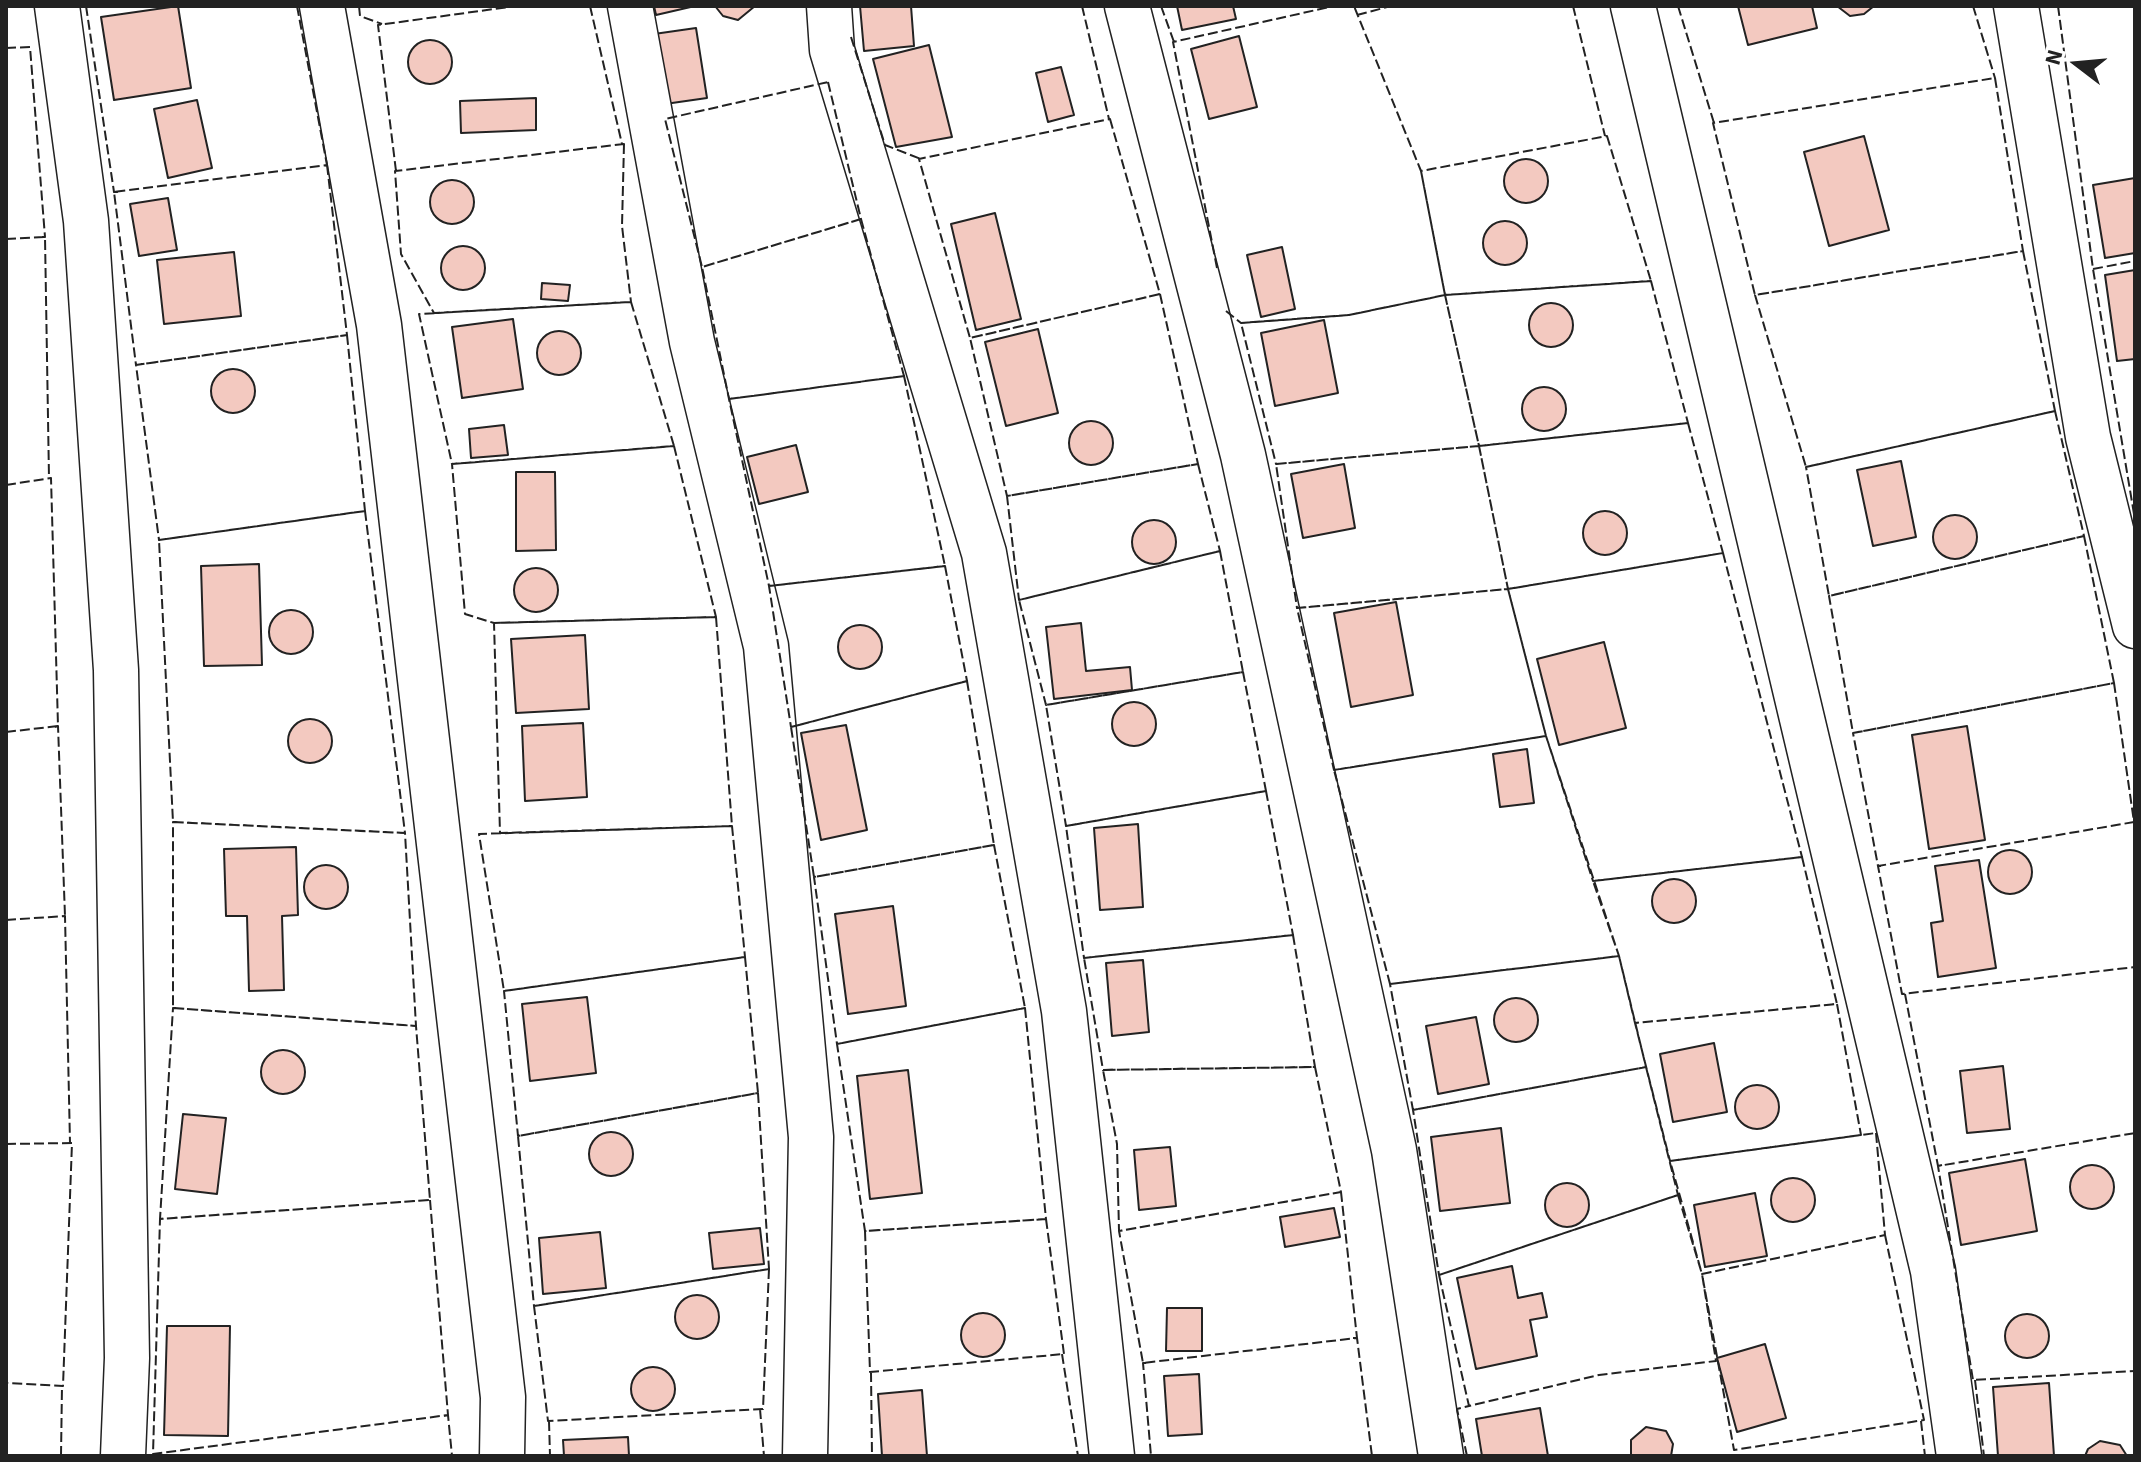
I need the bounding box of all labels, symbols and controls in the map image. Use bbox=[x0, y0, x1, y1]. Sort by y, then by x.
north arrow bbox=[2037, 24, 2117, 104]
text: N bbox=[2037, 46, 2071, 69]

